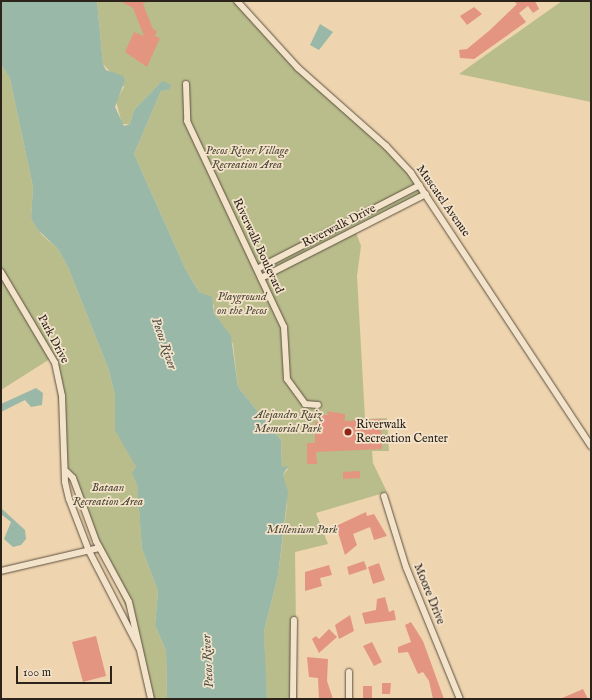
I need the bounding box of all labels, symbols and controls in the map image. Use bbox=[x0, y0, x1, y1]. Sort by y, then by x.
park label: Pecos River Village Recreation Area bbox=[206, 144, 288, 172]
street label: Muscatel Avenue bbox=[413, 162, 473, 240]
street label: Riverwalk Boulevard bbox=[230, 196, 286, 296]
street label: Riverwalk Drive bbox=[300, 201, 378, 251]
park label: Playground on the Pecos bbox=[217, 290, 267, 318]
street label: Park Drive bbox=[34, 312, 72, 366]
water label: Pecos River bbox=[147, 316, 179, 372]
park label: Alejandro Ruiz Memorial Park bbox=[254, 408, 322, 436]
place label: Riverwalk Recreation Center bbox=[356, 418, 448, 446]
marker: Riverwalk Recreation Center bbox=[343, 427, 353, 437]
park label: Bataan Recreation Area bbox=[73, 481, 143, 509]
park label: Millenium Park bbox=[266, 523, 338, 537]
street label: Moore Drive bbox=[410, 561, 448, 627]
water label: Pecos River bbox=[200, 634, 218, 688]
scale bar bbox=[18, 658, 114, 684]
text: 100 m bbox=[23, 665, 51, 680]

